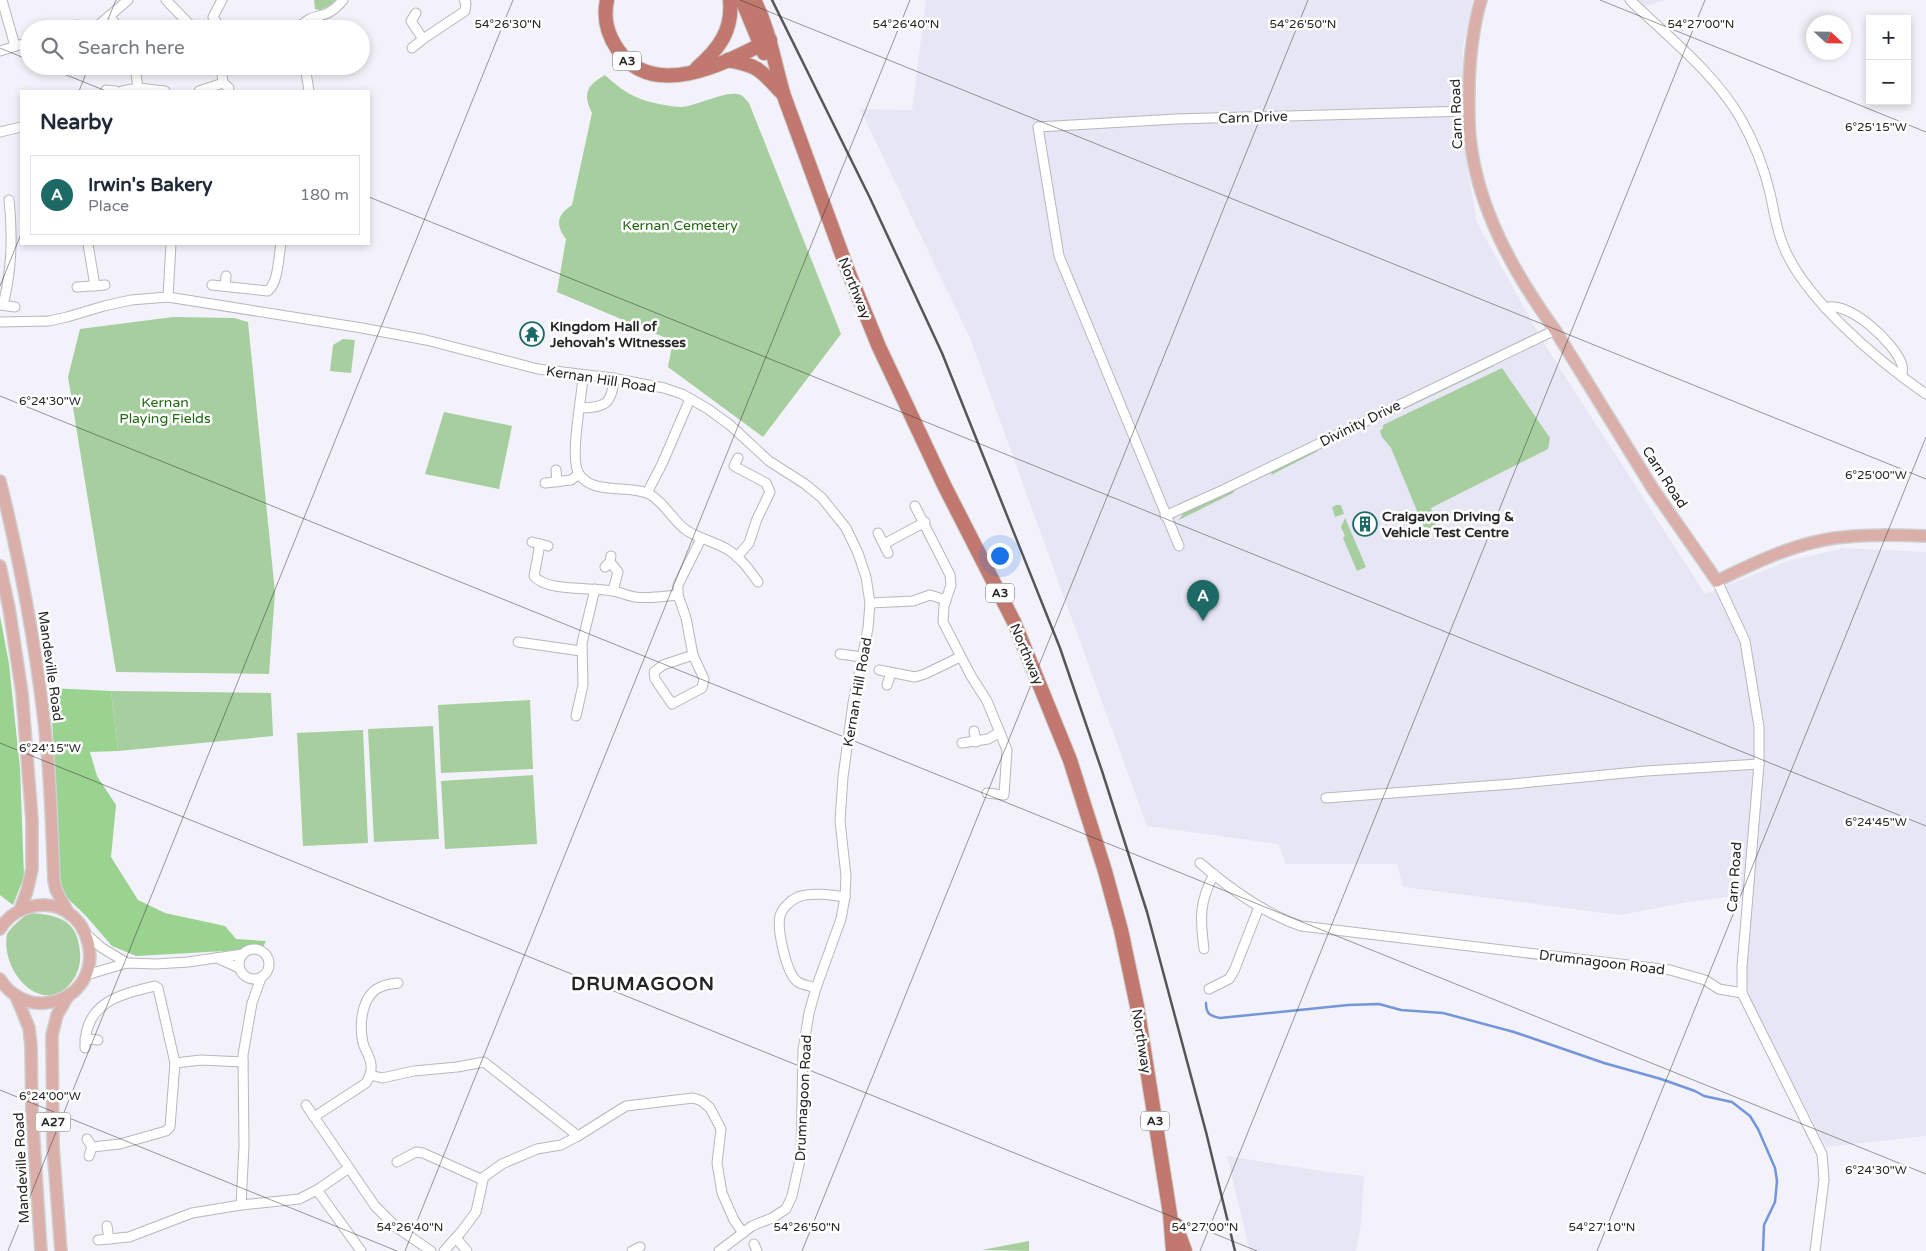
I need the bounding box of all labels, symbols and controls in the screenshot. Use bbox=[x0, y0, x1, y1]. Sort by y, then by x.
north arrow bbox=[1806, 15, 1851, 60]
map controls bbox=[1866, 15, 1911, 105]
button: + bbox=[1866, 15, 1911, 60]
text: 54°26'30"N bbox=[475, 17, 542, 31]
text: 54°26'40"N bbox=[873, 17, 940, 31]
text: 54°26'50"N bbox=[1270, 17, 1337, 31]
text: 54°27'00"N bbox=[1668, 17, 1735, 31]
search box bbox=[20, 20, 370, 75]
icon: search bbox=[38, 34, 66, 62]
text: Search here bbox=[78, 37, 185, 59]
road number: A3 bbox=[613, 51, 641, 70]
button: − bbox=[1866, 60, 1911, 105]
street label: Carn Road bbox=[1447, 79, 1466, 149]
street label: Carn Drive bbox=[1218, 108, 1288, 127]
text: Nearby bbox=[40, 110, 113, 135]
text: 6°25'15"W bbox=[1845, 120, 1907, 134]
text: Irwin's Bakery bbox=[88, 174, 212, 196]
text: A bbox=[51, 185, 63, 205]
text: 180 m bbox=[300, 185, 349, 205]
text: Place bbox=[88, 196, 129, 216]
park label: Kernan Cemetery bbox=[622, 217, 738, 234]
street label: Northway bbox=[834, 255, 875, 322]
place label: Kingdom Hall of Jehovah's Witnesses bbox=[549, 318, 686, 351]
temple icon: Kingdom Hall of Jehovah's Witnesses bbox=[519, 321, 545, 347]
street label: Kernan Hill Road bbox=[545, 362, 657, 397]
text: 6°24'30"W bbox=[19, 394, 81, 408]
park label: Kernan Playing Fields bbox=[119, 394, 211, 427]
street label: Divinity Drive bbox=[1317, 397, 1403, 450]
street label: Carn Road bbox=[1638, 443, 1691, 511]
text: 6°25'00"W bbox=[1845, 468, 1907, 482]
place label: Craigavon Driving & Vehicle Test Centre bbox=[1382, 508, 1514, 541]
building icon: Craigavon Driving & Vehicle Test Centre bbox=[1352, 511, 1378, 537]
your location bbox=[987, 543, 1013, 569]
pin: A bbox=[1187, 580, 1219, 621]
road number: A3 bbox=[986, 584, 1014, 602]
street label: Mandeville Road bbox=[34, 610, 67, 722]
street label: Northway bbox=[1006, 621, 1047, 688]
street label: Kernan Hill Road bbox=[839, 636, 875, 748]
text: 6°24'15"W bbox=[19, 741, 81, 755]
text: 6°24'45"W bbox=[1845, 815, 1907, 829]
street label: Carn Road bbox=[1724, 841, 1745, 913]
street label: Drumnagoon Road bbox=[1538, 946, 1666, 979]
district label: DRUMAGOON bbox=[571, 973, 715, 995]
street label: Northway bbox=[1128, 1008, 1155, 1075]
street label: Drumnagoon Road bbox=[792, 1034, 815, 1162]
text: 6°24'00"W bbox=[19, 1089, 81, 1103]
street label: Mandeville Road bbox=[10, 1112, 33, 1224]
road number: A27 bbox=[36, 1112, 70, 1132]
road number: A3 bbox=[1141, 1112, 1169, 1130]
text: 6°24'30"W bbox=[1845, 1163, 1907, 1177]
text: 54°26'40"N bbox=[377, 1220, 444, 1234]
text: 54°26'50"N bbox=[774, 1220, 841, 1234]
text: 54°27'00"N bbox=[1172, 1220, 1239, 1234]
text: 54°27'10"N bbox=[1569, 1220, 1636, 1234]

